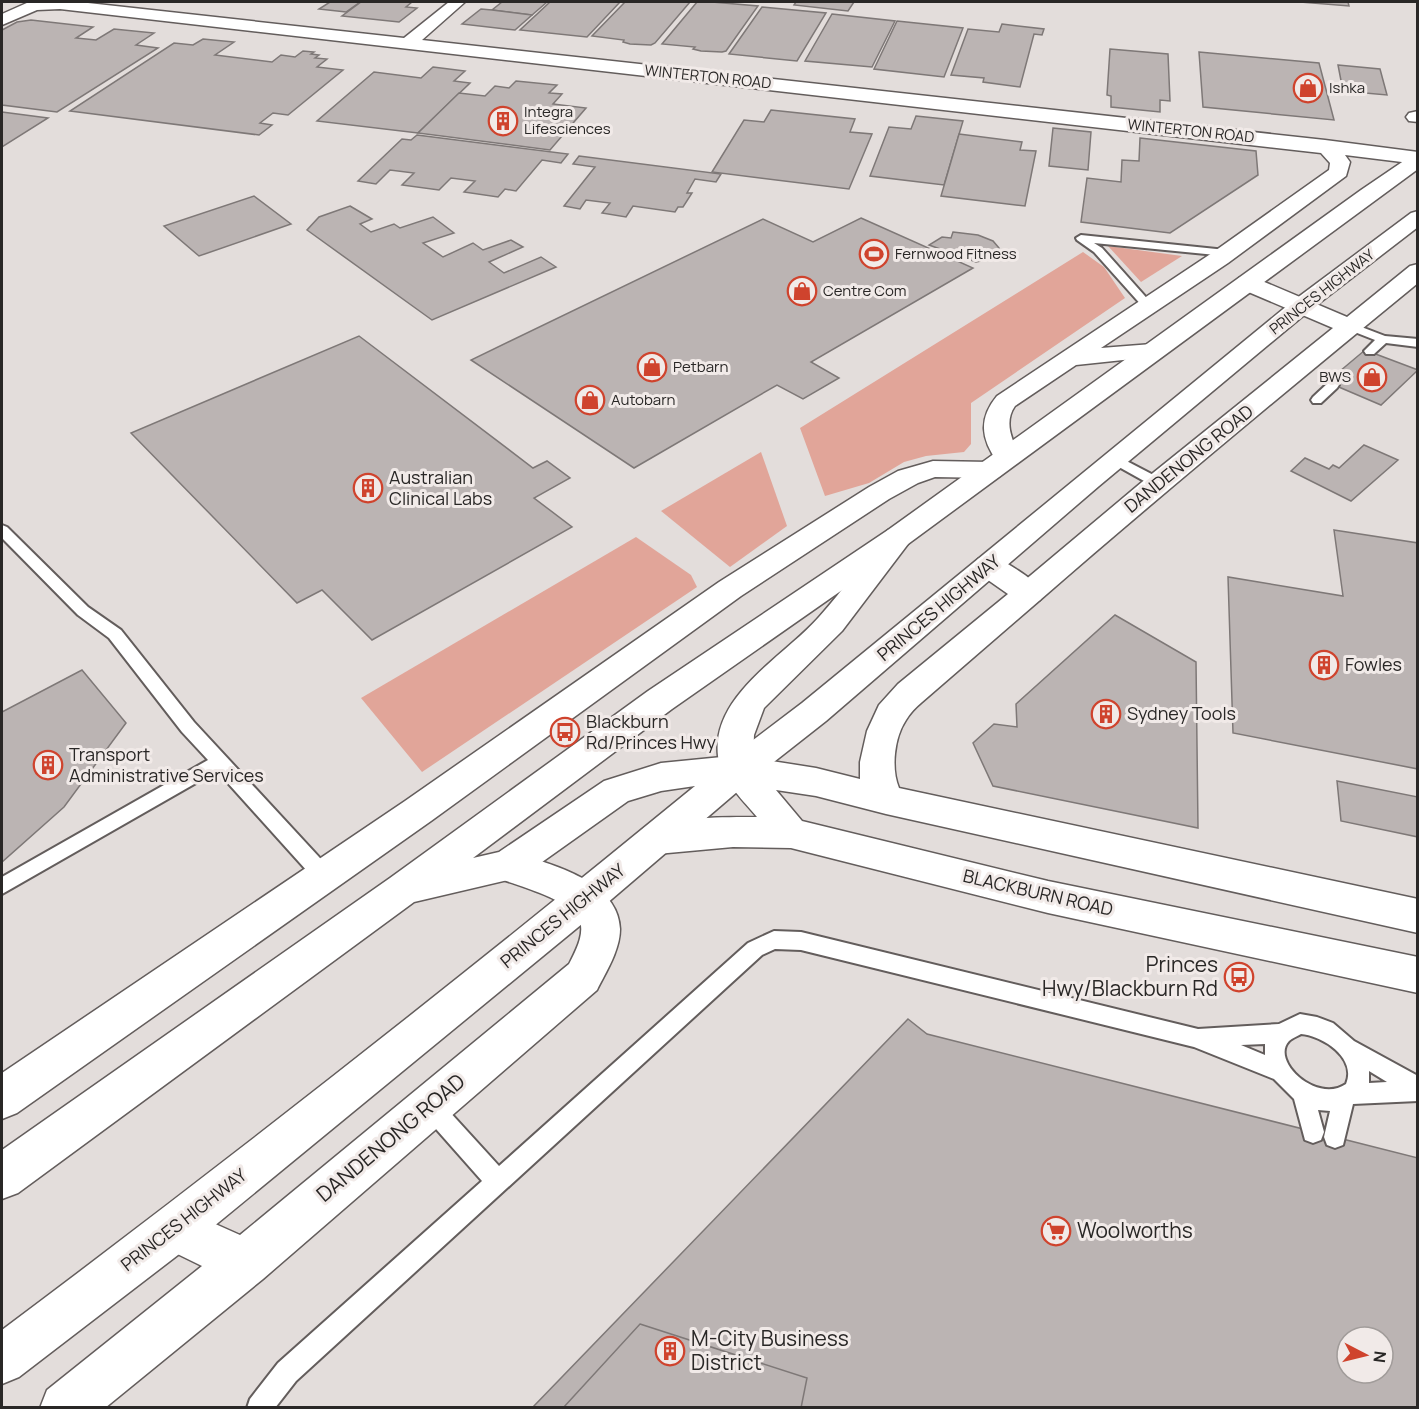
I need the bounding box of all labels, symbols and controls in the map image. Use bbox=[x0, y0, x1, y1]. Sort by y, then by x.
street label: WINTERTON ROAD bbox=[644, 59, 773, 94]
shop icon: Ishka bbox=[1292, 72, 1324, 104]
place label: Ishka bbox=[1329, 77, 1365, 98]
place label: Integra Lifesciences bbox=[524, 101, 611, 139]
building icon: Integra Lifesciences bbox=[487, 105, 519, 137]
street label: WINTERTON ROAD bbox=[1127, 113, 1256, 148]
sports icon: Fernwood Fitness bbox=[858, 238, 890, 270]
place label: Fernwood Fitness bbox=[895, 243, 1017, 264]
street label: PRINCES HIGHWAY bbox=[1265, 244, 1379, 339]
shop icon: Centre Com bbox=[786, 275, 818, 307]
place label: Centre Com bbox=[823, 280, 907, 301]
shop icon: Petbarn bbox=[636, 351, 668, 383]
place label: Petbarn bbox=[673, 356, 728, 377]
shop icon: BWS bbox=[1356, 361, 1388, 393]
place label: BWS bbox=[1319, 366, 1351, 387]
shop icon: Autobarn bbox=[574, 384, 606, 416]
place label: Autobarn bbox=[611, 389, 676, 410]
street label: DANDENONG ROAD bbox=[1119, 399, 1258, 518]
place label: Australian Clinical Labs bbox=[389, 465, 492, 510]
building icon: Australian Clinical Labs bbox=[352, 472, 384, 504]
street label: PRINCES HIGHWAY bbox=[872, 548, 1006, 666]
building icon: Fowles bbox=[1308, 649, 1340, 681]
place label: Fowles bbox=[1345, 652, 1402, 676]
building icon: Sydney Tools bbox=[1090, 698, 1122, 730]
place label: Sydney Tools bbox=[1127, 701, 1236, 725]
place label: Blackburn Rd/Princes Hwy bbox=[586, 709, 716, 754]
bus stop icon: Blackburn Rd/Princes Hwy bbox=[549, 716, 581, 748]
place label: Transport Administrative Services bbox=[69, 742, 264, 787]
building icon: Transport Administrative Services bbox=[32, 749, 64, 781]
street label: PRINCES HIGHWAY bbox=[495, 857, 630, 973]
street label: BLACKBURN ROAD bbox=[961, 863, 1116, 921]
place label: Princes Hwy/Blackburn Rd bbox=[1042, 950, 1218, 1002]
bus stop icon: Princes Hwy/Blackburn Rd bbox=[1223, 961, 1255, 993]
street label: DANDENONG ROAD bbox=[310, 1067, 471, 1208]
street label: PRINCES HIGHWAY bbox=[115, 1162, 252, 1276]
supermarket icon: Woolworths bbox=[1040, 1215, 1072, 1247]
place label: Woolworths bbox=[1077, 1216, 1193, 1244]
place label: M-City Business District bbox=[691, 1324, 849, 1376]
north arrow bbox=[1335, 1325, 1395, 1385]
building icon: M-City Business District bbox=[654, 1335, 686, 1367]
text: N bbox=[1368, 1350, 1392, 1364]

